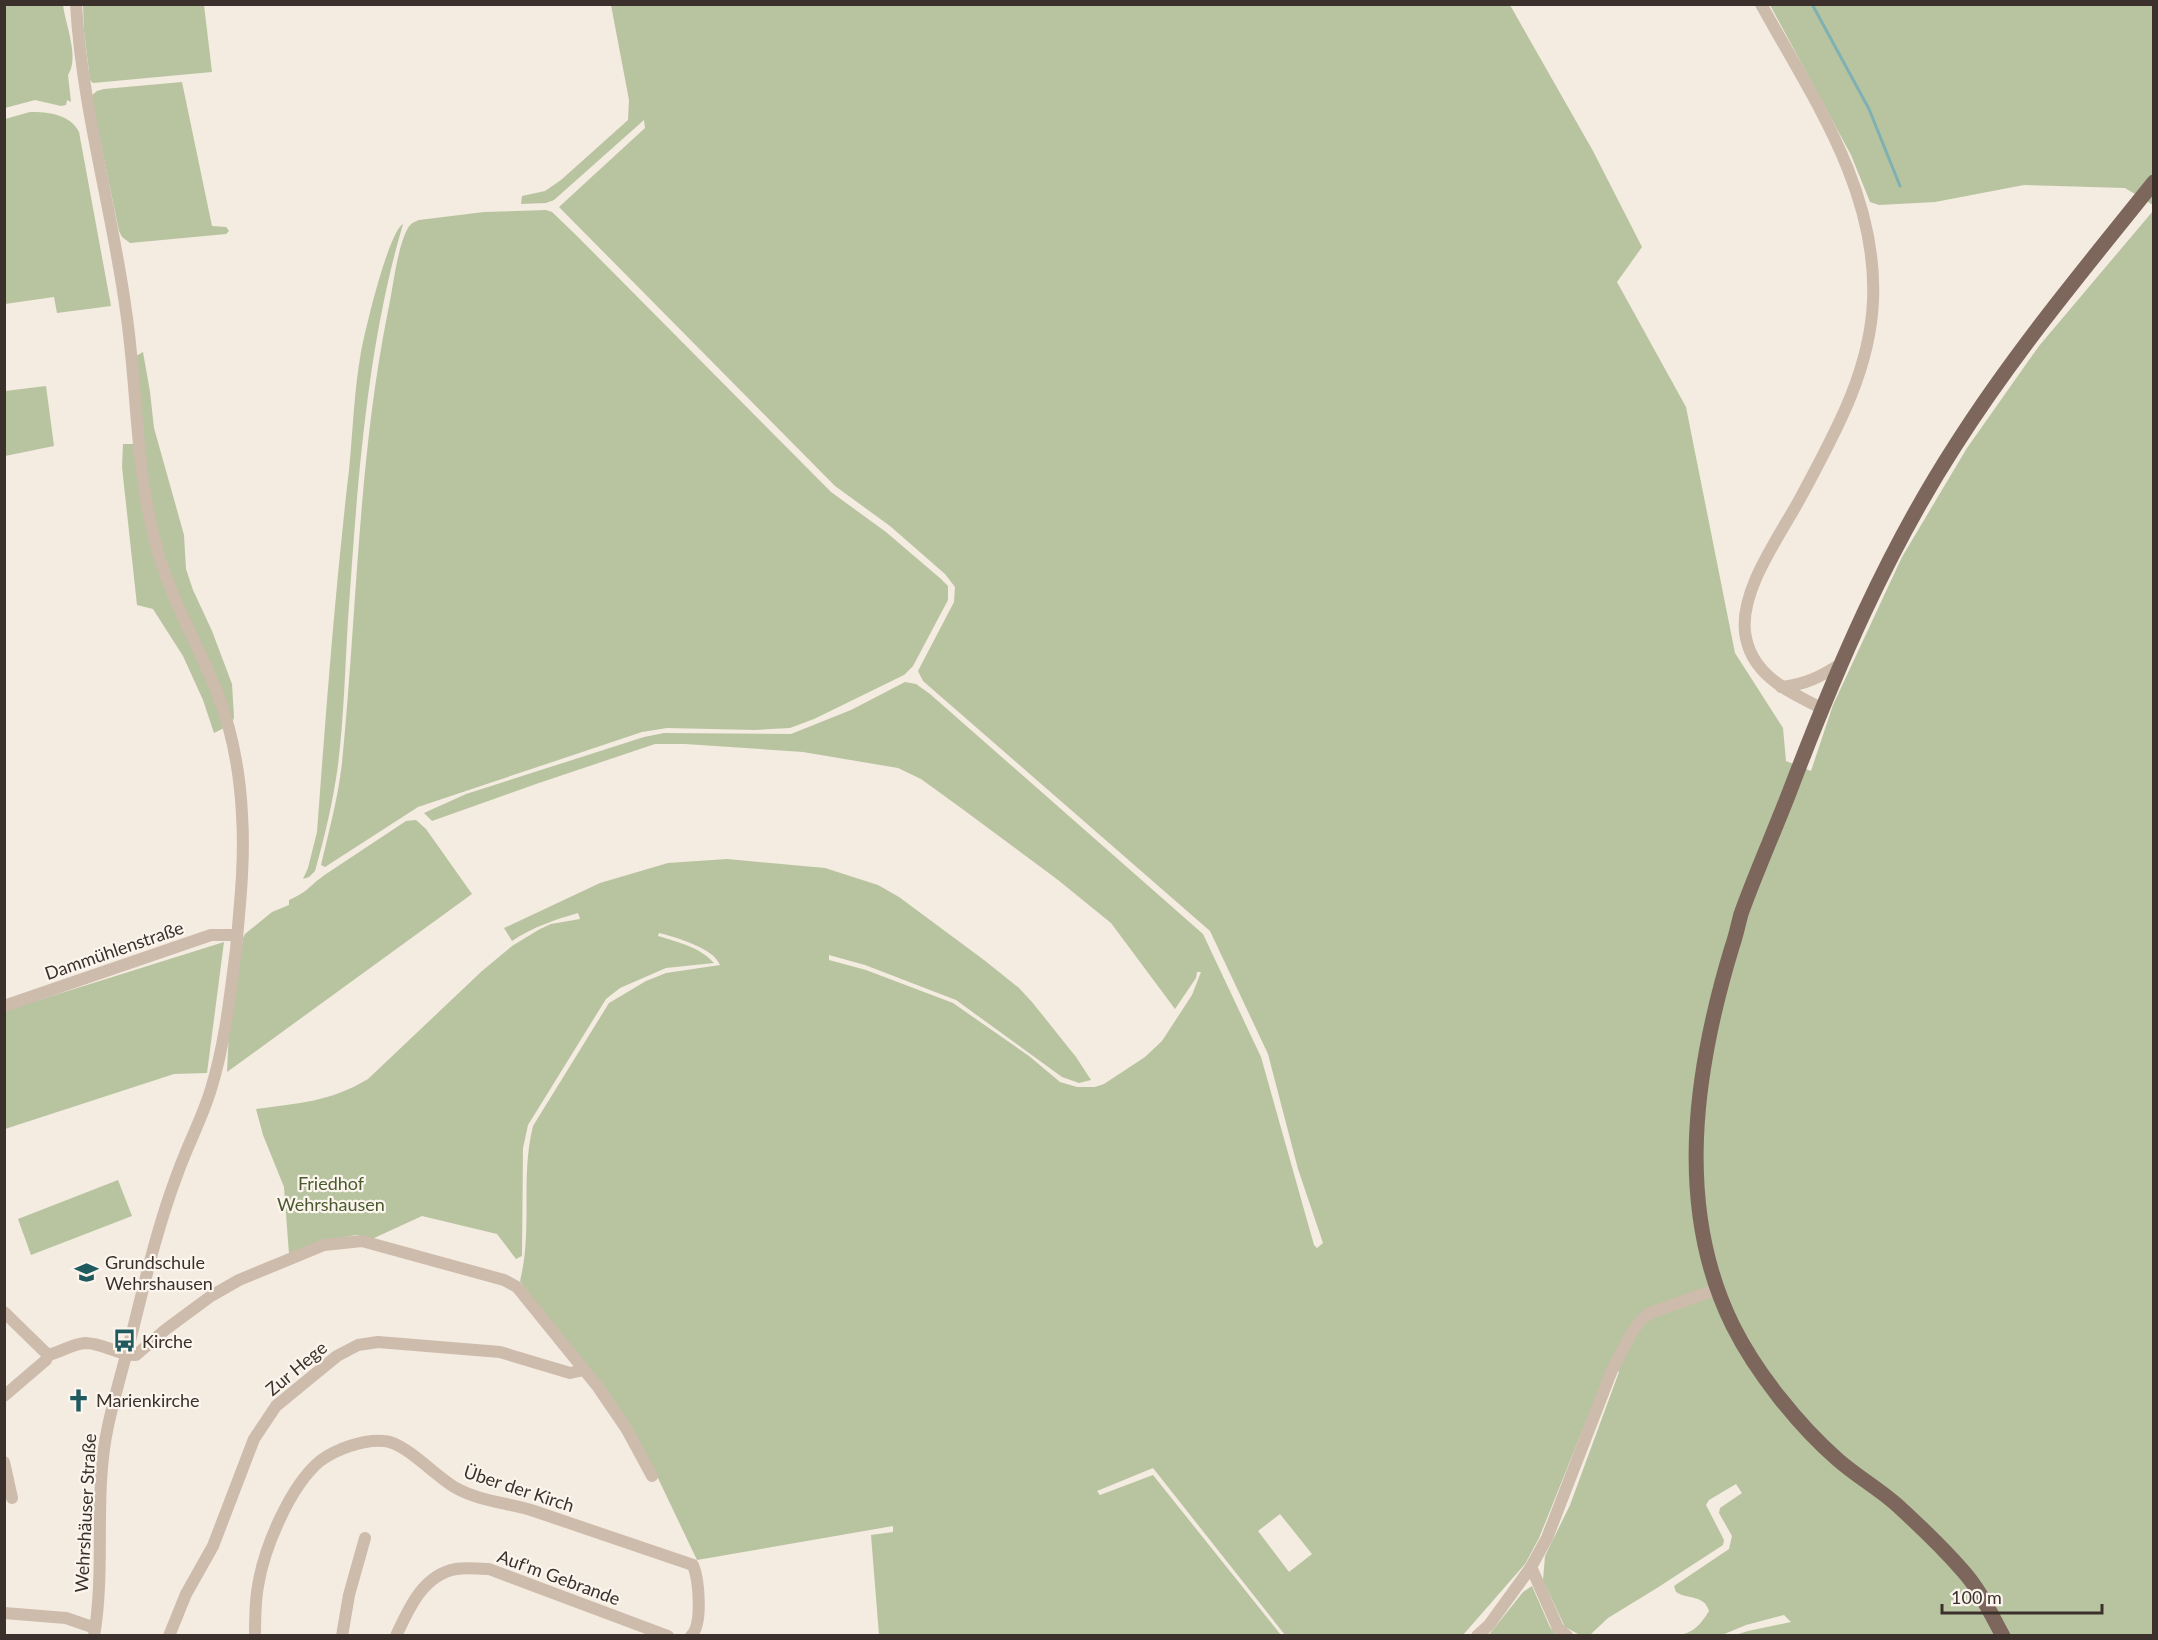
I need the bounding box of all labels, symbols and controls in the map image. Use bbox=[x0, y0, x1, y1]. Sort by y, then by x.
street label: Dammühlenstraße bbox=[42, 916, 186, 984]
park label: Friedhof Wehrshausen bbox=[277, 1172, 385, 1215]
place label: Grundschule Wehrshausen bbox=[105, 1251, 213, 1294]
school or university icon: Grundschule Wehrshausen bbox=[74, 1259, 100, 1285]
bus stop icon: Kirche bbox=[111, 1328, 137, 1354]
place label: Kirche bbox=[142, 1330, 193, 1352]
street label: Zur Hege bbox=[261, 1336, 331, 1400]
church icon: Marienkirche bbox=[65, 1387, 91, 1413]
place label: Marienkirche bbox=[96, 1389, 200, 1411]
street label: Wehrshäuser Straße bbox=[70, 1433, 100, 1593]
street label: Über der Kirch bbox=[461, 1460, 577, 1516]
street label: Auf'm Gebrande bbox=[495, 1545, 623, 1609]
scale bar bbox=[1942, 1577, 2102, 1615]
text: 100 m bbox=[1951, 1586, 2002, 1608]

